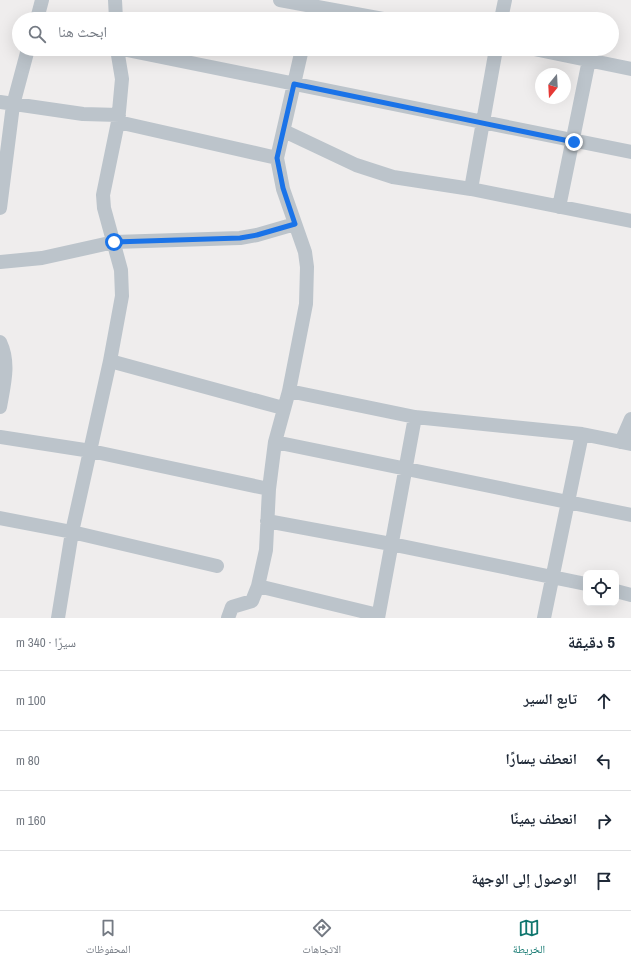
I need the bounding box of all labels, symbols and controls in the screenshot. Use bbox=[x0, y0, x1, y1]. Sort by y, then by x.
search box bbox=[12, 12, 619, 56]
text: ابحث هنا bbox=[58, 21, 107, 42]
icon: search bbox=[26, 23, 48, 45]
north arrow bbox=[535, 68, 571, 104]
route end bbox=[565, 133, 583, 151]
route start bbox=[105, 233, 123, 251]
map controls bbox=[583, 570, 619, 606]
button: locate bbox=[583, 570, 619, 606]
text: 5 دقيقة bbox=[568, 630, 615, 653]
text: سيرًا · 340 m bbox=[16, 634, 76, 651]
text: تابع السير bbox=[524, 688, 577, 709]
icon: ahead bbox=[593, 690, 615, 712]
text: 100 m bbox=[16, 692, 46, 709]
text: انعطف يسارًا bbox=[506, 748, 577, 769]
icon: left bbox=[593, 750, 615, 772]
text: 80 m bbox=[16, 752, 40, 769]
text: انعطف يمينًا bbox=[510, 808, 577, 829]
icon: right bbox=[593, 810, 615, 832]
text: 160 m bbox=[16, 812, 46, 829]
text: الوصول إلى الوجهة bbox=[472, 868, 577, 889]
icon: arrive bbox=[593, 870, 615, 892]
tab: المحفوظات bbox=[86, 917, 131, 960]
tab: الاتجاهات bbox=[302, 917, 341, 960]
tab: الخريطة bbox=[513, 917, 545, 960]

